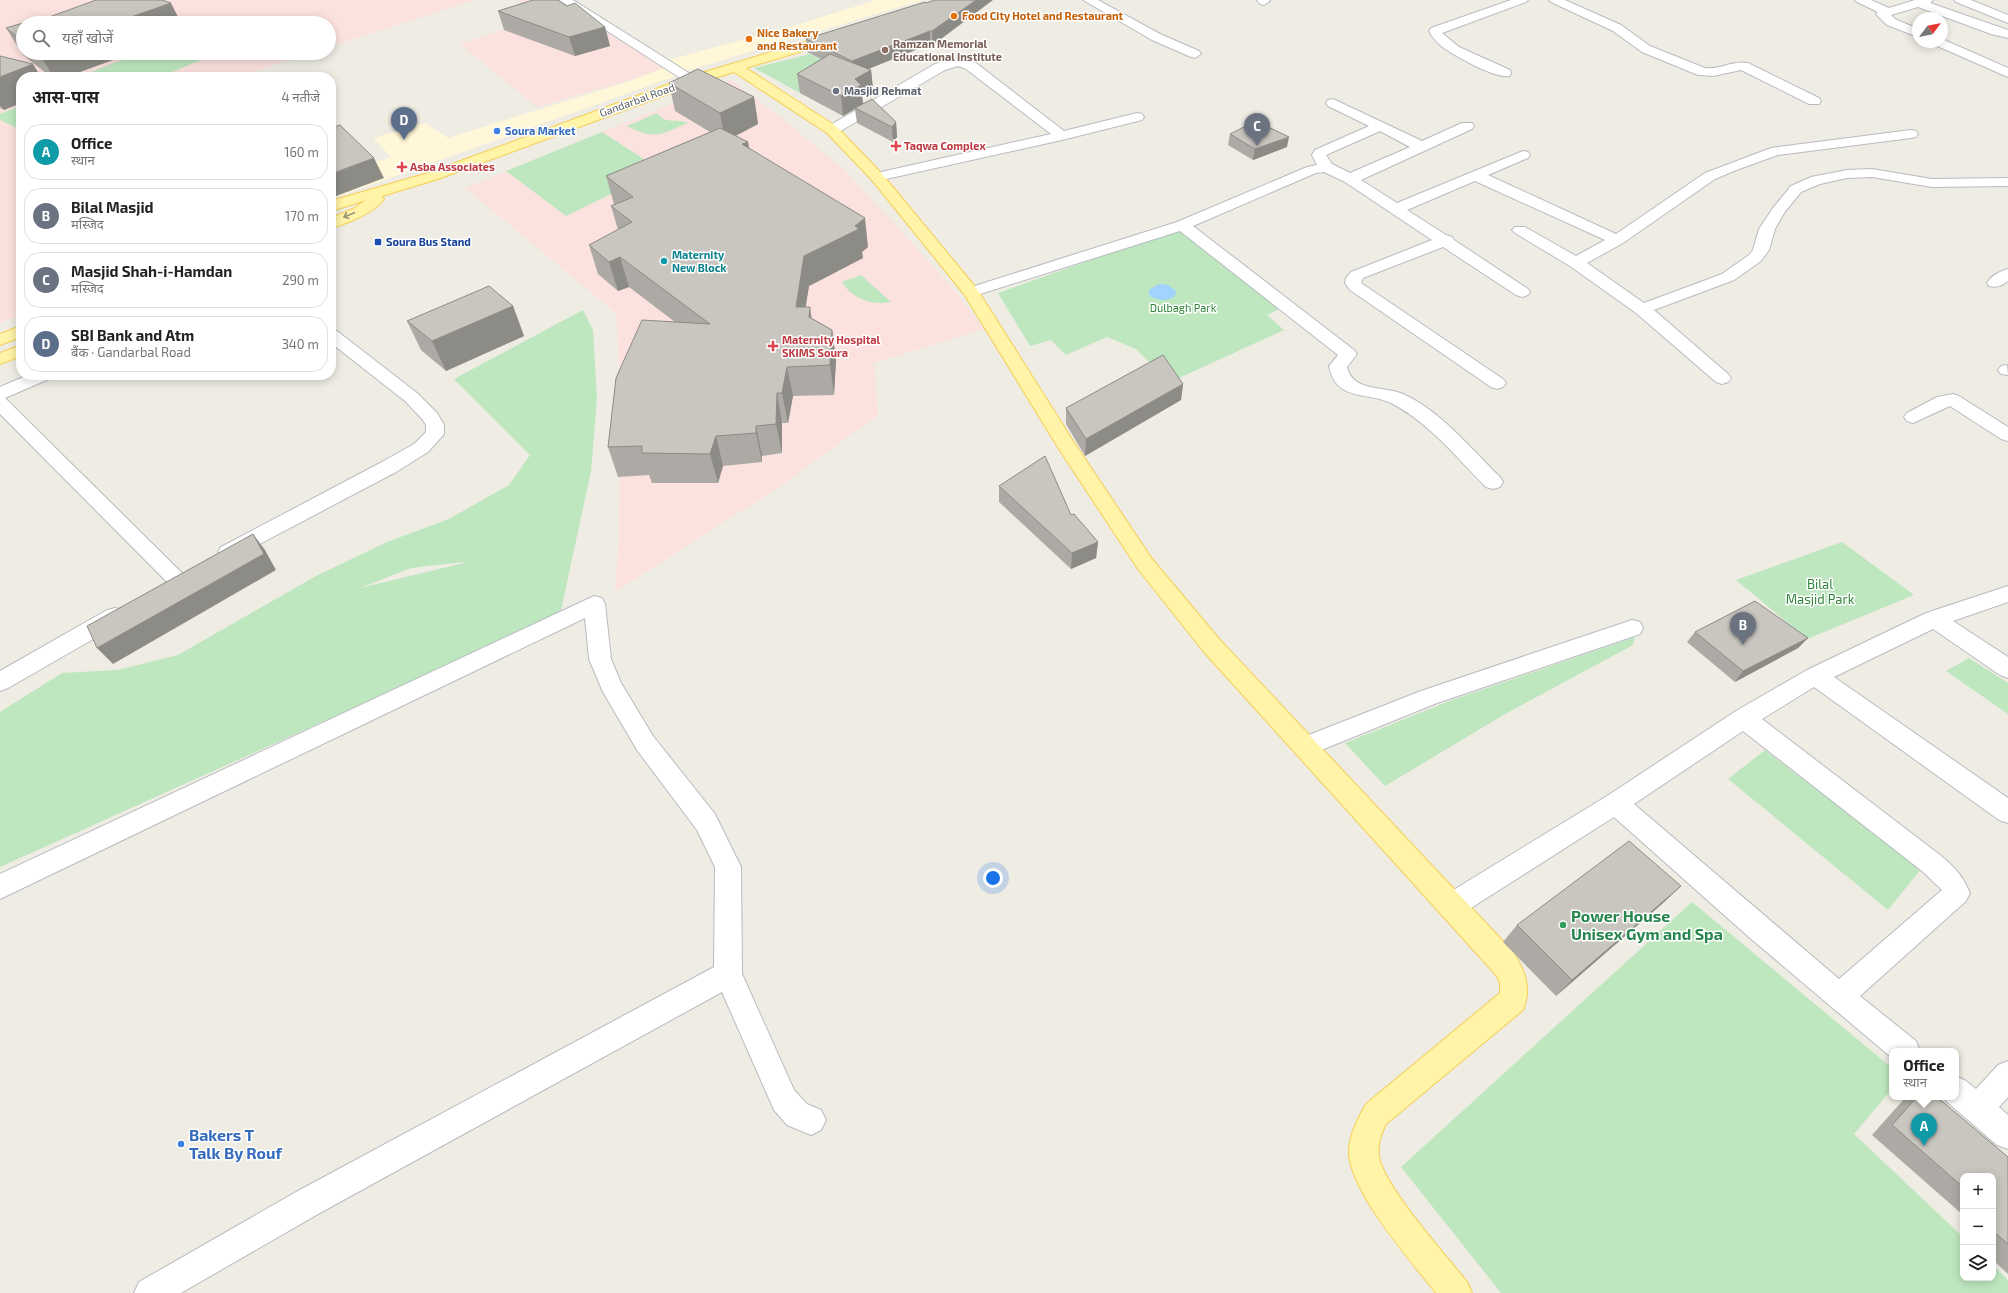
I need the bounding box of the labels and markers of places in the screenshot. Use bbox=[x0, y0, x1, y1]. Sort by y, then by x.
place label: Food City Hotel and Restaurant bbox=[962, 9, 1124, 23]
marker: Food City Hotel and Restaurant bbox=[949, 11, 959, 21]
place label: Nice Bakery and Restaurant bbox=[757, 26, 838, 52]
marker: Nice Bakery and Restaurant bbox=[744, 34, 754, 44]
place label: Ramzan Memorial Educational Institute bbox=[893, 37, 1002, 63]
marker: Ramzan Memorial Educational Institute bbox=[880, 45, 890, 55]
place label: Masjid Rehmat bbox=[844, 84, 922, 98]
marker: Masjid Rehmat bbox=[831, 86, 841, 96]
pin: D bbox=[391, 107, 417, 140]
pin: C bbox=[1244, 113, 1270, 146]
place label: Soura Market bbox=[505, 124, 576, 137]
marker: Soura Market bbox=[492, 126, 502, 136]
place label: Taqwa Complex bbox=[904, 139, 986, 152]
marker: Taqwa Complex bbox=[891, 141, 901, 151]
place label: Asba Associates bbox=[410, 160, 495, 173]
marker: Asba Associates bbox=[397, 162, 407, 172]
place label: Soura Bus Stand bbox=[386, 235, 471, 248]
marker: Soura Bus Stand bbox=[373, 237, 383, 247]
place label: Maternity New Block bbox=[672, 248, 727, 274]
marker: Maternity New Block bbox=[659, 256, 669, 266]
place label: Maternity Hospital SKIMS Soura bbox=[782, 333, 881, 359]
marker: Maternity Hospital SKIMS Soura bbox=[767, 340, 779, 352]
pin: B bbox=[1730, 612, 1756, 645]
place label: Power House Unisex Gym and Spa bbox=[1571, 906, 1723, 944]
marker: Power House Unisex Gym and Spa bbox=[1558, 920, 1568, 930]
pin: A bbox=[1911, 1113, 1937, 1146]
place label: Bakers T Talk By Rouf bbox=[189, 1125, 283, 1163]
marker: Bakers T Talk By Rouf bbox=[176, 1139, 186, 1149]

